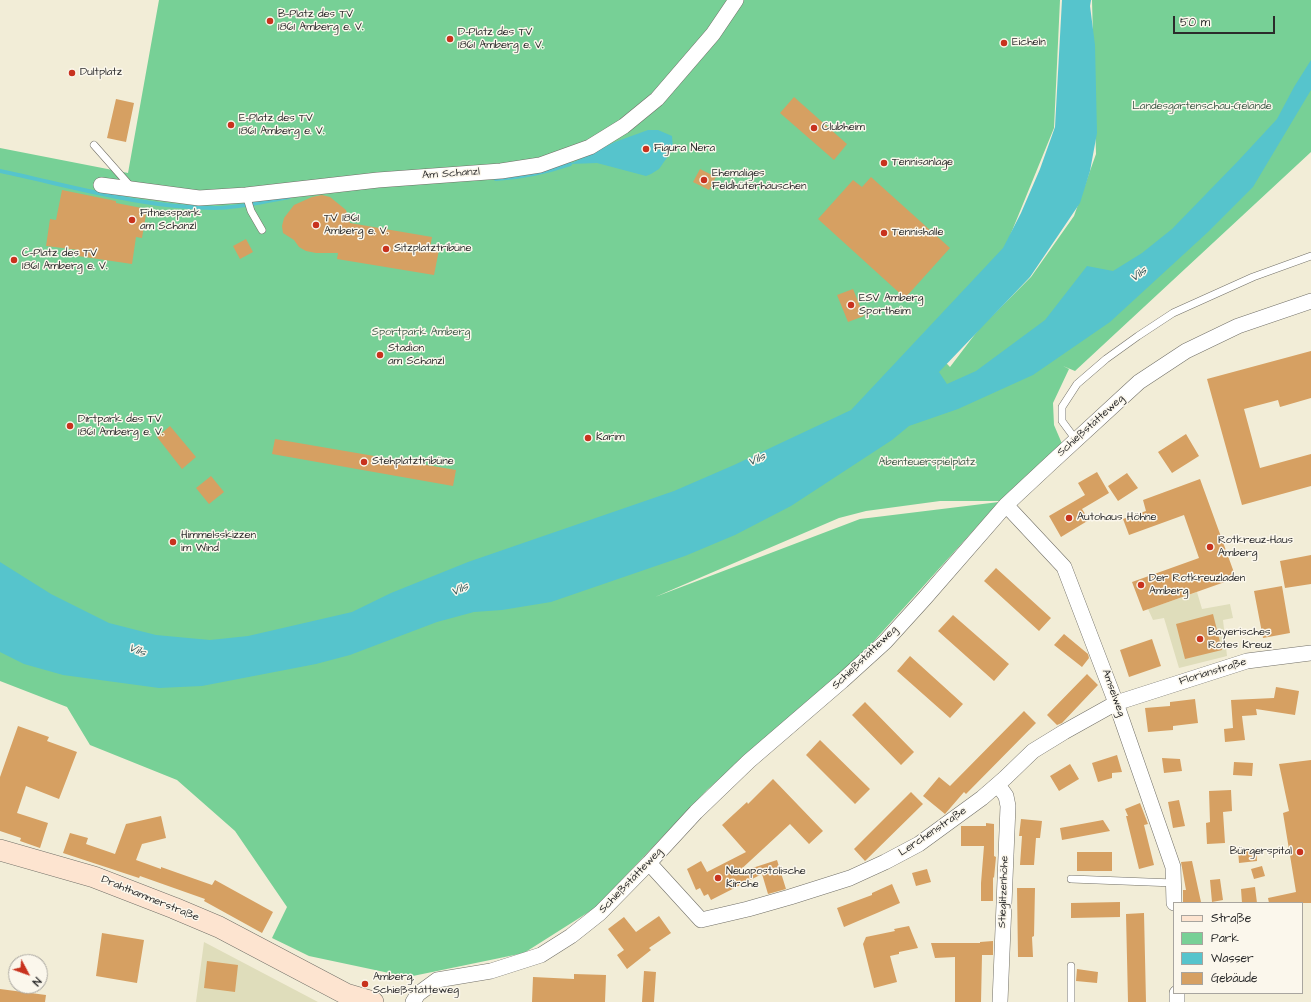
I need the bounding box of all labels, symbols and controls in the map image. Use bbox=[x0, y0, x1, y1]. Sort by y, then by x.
place label: B-Platz des TV 1861 Amberg e. V. bbox=[278, 8, 363, 34]
scale bar bbox=[1175, 8, 1277, 34]
text: 50 m bbox=[1180, 14, 1210, 31]
marker: B-Platz des TV 1861 Amberg e. V. bbox=[265, 16, 275, 26]
place label: D-Platz des TV 1861 Amberg e. V. bbox=[458, 26, 543, 52]
marker: D-Platz des TV 1861 Amberg e. V. bbox=[445, 34, 455, 44]
place label: Eicheln bbox=[1012, 36, 1046, 50]
marker: Eicheln bbox=[999, 38, 1009, 48]
place label: Dultplatz bbox=[80, 66, 122, 80]
marker: Dultplatz bbox=[67, 68, 77, 78]
park label: Landesgartenschau-Gelände bbox=[1132, 100, 1272, 114]
place label: E-Platz des TV 1861 Amberg e. V. bbox=[239, 112, 324, 138]
marker: E-Platz des TV 1861 Amberg e. V. bbox=[226, 120, 236, 130]
place label: Clubheim bbox=[822, 121, 865, 135]
marker: Clubheim bbox=[809, 123, 819, 133]
place label: Figura Nera bbox=[654, 142, 715, 156]
marker: Figura Nera bbox=[641, 144, 651, 154]
place label: Tennisanlage bbox=[892, 156, 953, 170]
marker: Tennisanlage bbox=[879, 158, 889, 168]
street label: Am Schanzl bbox=[422, 165, 480, 183]
place label: Ehemaliges Feldhüterhäuschen bbox=[712, 167, 806, 193]
marker: Ehemaliges Feldhüterhäuschen bbox=[699, 175, 709, 185]
place label: Fitnesspark am Schanzl bbox=[140, 207, 201, 233]
place label: TV 1861 Amberg e. V. bbox=[324, 212, 388, 238]
marker: Fitnesspark am Schanzl bbox=[127, 215, 137, 225]
marker: TV 1861 Amberg e. V. bbox=[311, 220, 321, 230]
place label: Tennishalle bbox=[892, 226, 943, 240]
marker: Tennishalle bbox=[879, 228, 889, 238]
place label: Sitzplatztribüne bbox=[394, 242, 471, 256]
marker: Sitzplatztribüne bbox=[381, 244, 391, 254]
place label: C-Platz des TV 1861 Amberg e. V. bbox=[22, 247, 107, 273]
marker: C-Platz des TV 1861 Amberg e. V. bbox=[9, 255, 19, 265]
water label: Vils bbox=[1128, 264, 1150, 286]
place label: ESV Amberg Sportheim bbox=[859, 292, 923, 318]
marker: ESV Amberg Sportheim bbox=[846, 300, 856, 310]
park label: Sportpark Amberg bbox=[372, 326, 470, 340]
place label: Stadion am Schanzl bbox=[388, 342, 444, 368]
marker: Stadion am Schanzl bbox=[375, 350, 385, 360]
street label: Schießstätteweg bbox=[1055, 392, 1127, 460]
place label: Dirtpark des TV 1861 Amberg e. V. bbox=[78, 413, 163, 439]
marker: Dirtpark des TV 1861 Amberg e. V. bbox=[65, 421, 75, 431]
place label: Karim bbox=[596, 431, 625, 445]
marker: Karim bbox=[583, 433, 593, 443]
water label: Vils bbox=[746, 450, 768, 470]
place label: Stehplatztribüne bbox=[372, 455, 454, 469]
park label: Abenteuerspielplatz bbox=[878, 456, 976, 470]
marker: Stehplatztribüne bbox=[359, 457, 369, 467]
place label: Autohaus Höhne bbox=[1077, 511, 1157, 525]
marker: Autohaus Höhne bbox=[1064, 513, 1074, 523]
place label: Himmelsskizzen im Wind bbox=[181, 529, 256, 555]
place label: Rotkreuz-Haus Amberg bbox=[1218, 534, 1293, 560]
marker: Himmelsskizzen im Wind bbox=[168, 537, 178, 547]
marker: Rotkreuz-Haus Amberg bbox=[1205, 542, 1215, 552]
place label: Der Rotkreuzladen Amberg bbox=[1149, 572, 1245, 598]
water label: Vils bbox=[449, 580, 471, 600]
marker: Der Rotkreuzladen Amberg bbox=[1136, 580, 1146, 590]
street label: Schießstätteweg bbox=[830, 623, 900, 693]
place label: Bayerisches Rotes Kreuz bbox=[1208, 626, 1272, 652]
marker: Bayerisches Rotes Kreuz bbox=[1195, 634, 1205, 644]
water label: Vils bbox=[126, 641, 148, 661]
street label: Florianstraße bbox=[1178, 655, 1248, 689]
street label: Amselweg bbox=[1098, 668, 1128, 718]
street label: Lerchenstraße bbox=[897, 804, 969, 860]
place label: Bürgerspital bbox=[1230, 845, 1292, 859]
street label: Schießstätteweg bbox=[596, 846, 666, 916]
marker: Bürgerspital bbox=[1295, 847, 1305, 857]
street label: Stieglitzenhöhe bbox=[996, 856, 1012, 928]
place label: Neuapostolische Kirche bbox=[726, 865, 806, 891]
street label: Drahthammerstraße bbox=[99, 873, 201, 925]
marker: Neuapostolische Kirche bbox=[713, 873, 723, 883]
legend bbox=[1173, 902, 1303, 994]
text: Straße bbox=[1211, 910, 1251, 927]
text: Park bbox=[1211, 930, 1239, 947]
text: Wasser bbox=[1211, 950, 1254, 967]
north arrow bbox=[8, 954, 48, 994]
text: Gebäude bbox=[1211, 970, 1257, 987]
place label: Amberg, Schießstätteweg bbox=[373, 971, 459, 997]
text: N bbox=[29, 974, 45, 989]
marker: Amberg, Schießstätteweg bbox=[360, 979, 370, 989]

